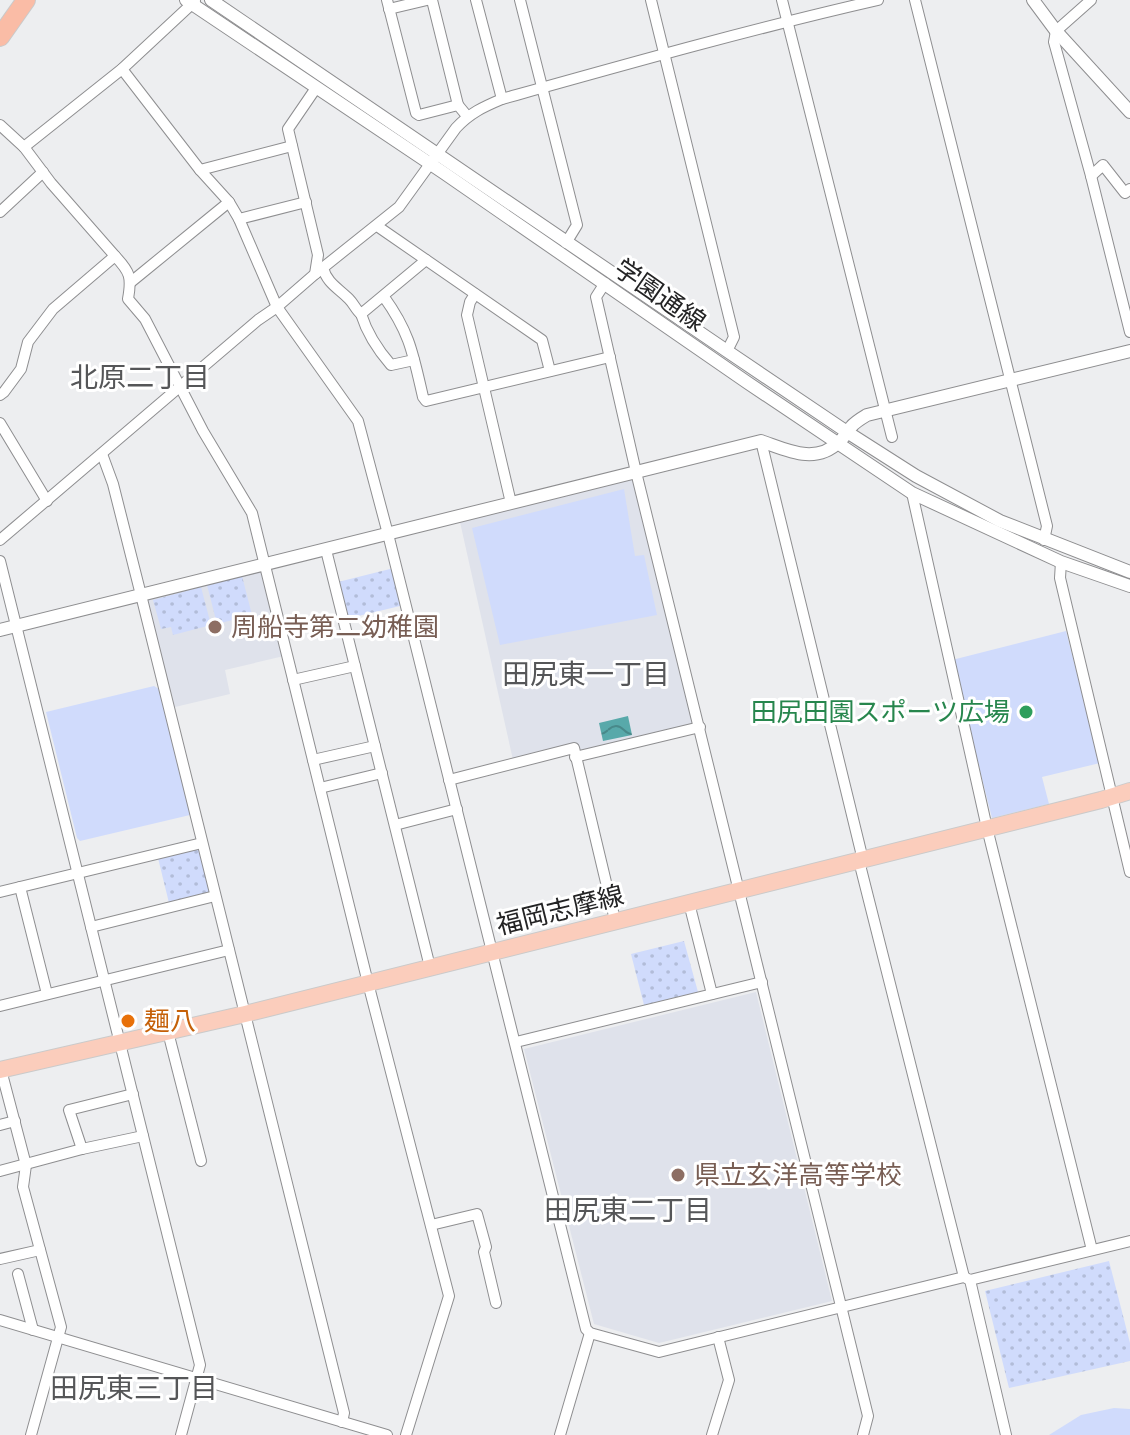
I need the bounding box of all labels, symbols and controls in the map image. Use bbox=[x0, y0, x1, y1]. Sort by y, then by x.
street label: 学園通線 bbox=[608, 250, 713, 339]
district label: 北原二丁目 bbox=[70, 358, 210, 396]
place label: 周船寺第二幼稚園 bbox=[231, 609, 439, 644]
marker: 周船寺第二幼稚園 bbox=[206, 618, 224, 636]
district label: 田尻東一丁目 bbox=[502, 655, 670, 693]
place label: 田尻田園スポーツ広場 bbox=[751, 694, 1010, 729]
marker: 田尻田園スポーツ広場 bbox=[1017, 703, 1035, 721]
street label: 福岡志摩線 bbox=[493, 877, 627, 942]
place label: 麺八 bbox=[144, 1003, 196, 1038]
marker: 麺八 bbox=[119, 1012, 137, 1030]
place label: 県立玄洋高等学校 bbox=[694, 1157, 902, 1192]
marker: 県立玄洋高等学校 bbox=[669, 1166, 687, 1184]
district label: 田尻東二丁目 bbox=[544, 1191, 712, 1229]
district label: 田尻東三丁目 bbox=[50, 1369, 218, 1407]

